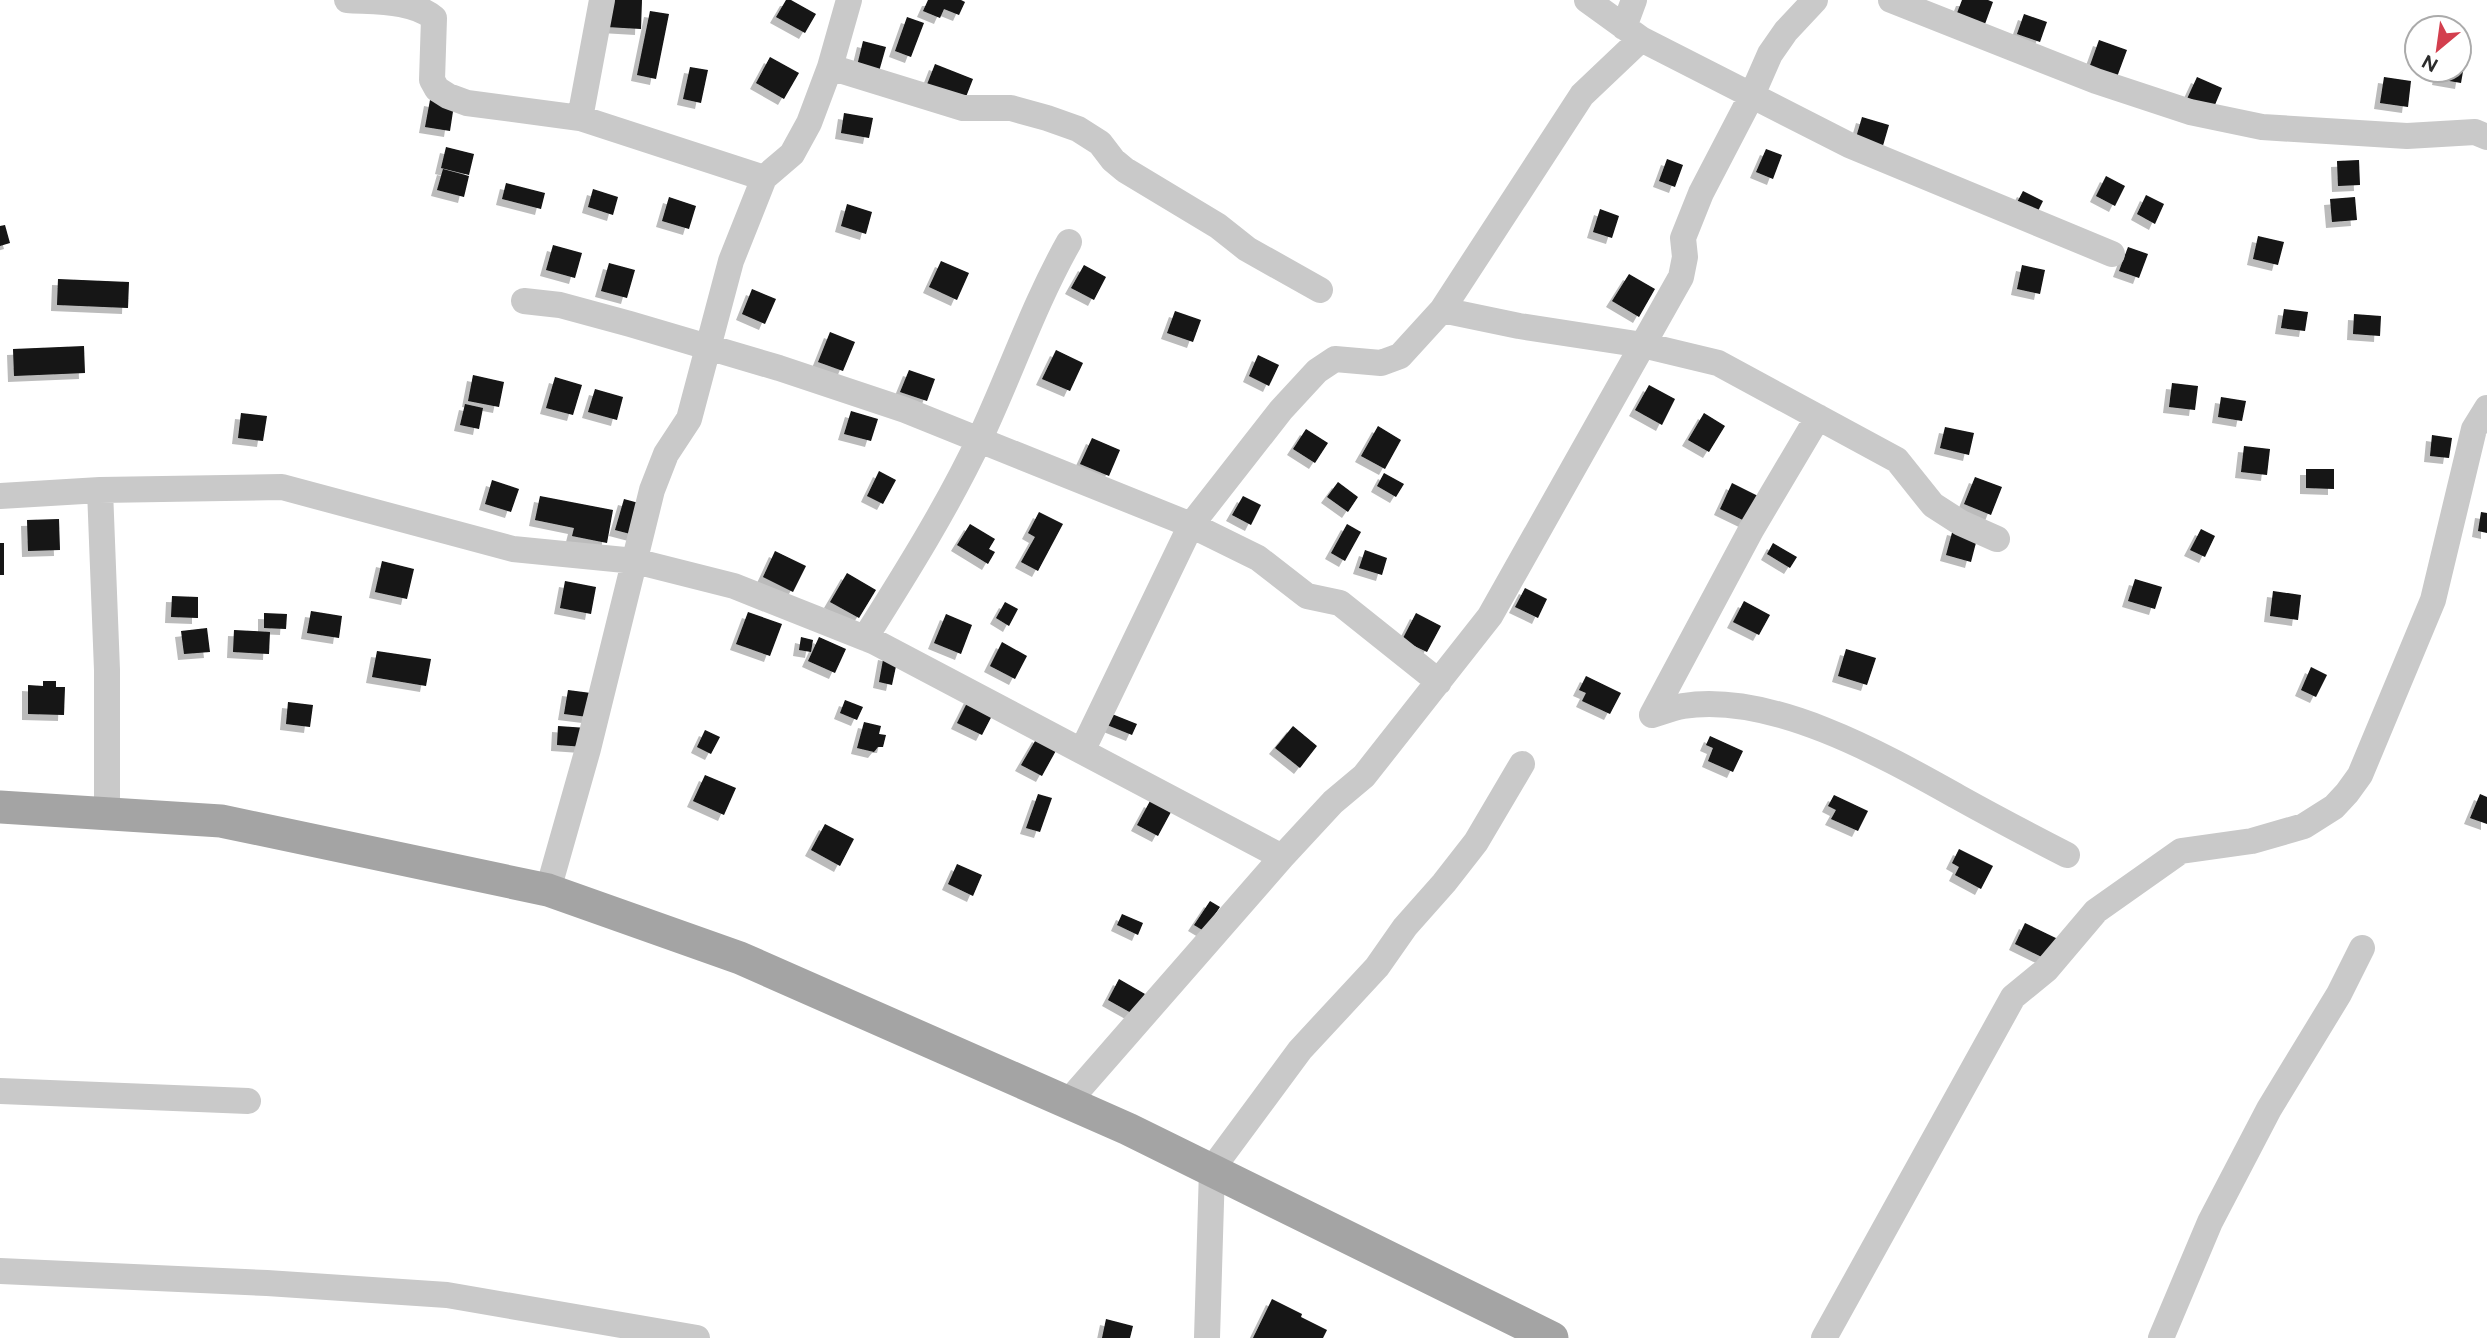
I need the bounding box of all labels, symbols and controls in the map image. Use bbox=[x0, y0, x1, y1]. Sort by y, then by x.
north arrow bbox=[2403, 14, 2473, 84]
text: N bbox=[2418, 50, 2442, 77]

